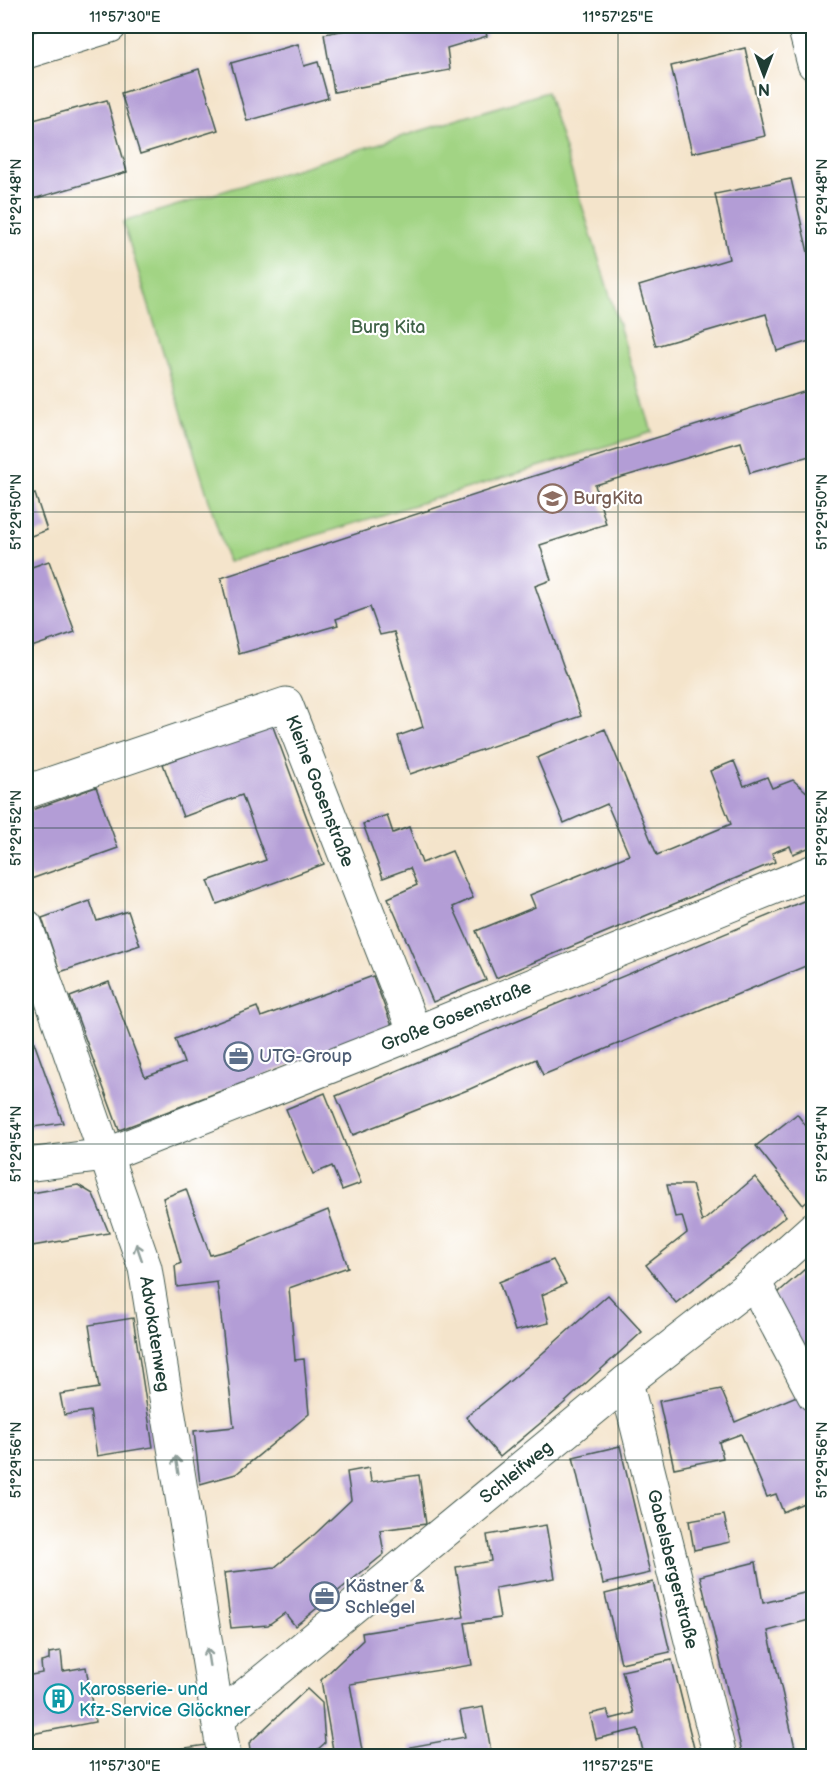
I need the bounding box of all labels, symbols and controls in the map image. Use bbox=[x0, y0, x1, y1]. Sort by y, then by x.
text: 11°57'30"E bbox=[89, 8, 161, 27]
text: 11°57'25"E bbox=[583, 8, 653, 27]
north arrow bbox=[734, 45, 794, 105]
text: N bbox=[758, 79, 770, 98]
text: 51°29'48"N bbox=[7, 159, 26, 235]
text: 51°29'48"N bbox=[813, 159, 832, 235]
park label: Burg Kita bbox=[351, 317, 425, 338]
text: 51°29'50"N bbox=[7, 474, 26, 550]
text: 51°29'50"N bbox=[813, 474, 832, 550]
school or university icon: BurgKita bbox=[536, 482, 568, 514]
place label: BurgKita bbox=[573, 488, 643, 509]
street label: Kleine Gosenstraße bbox=[281, 712, 358, 870]
text: 51°29'52"N bbox=[7, 790, 26, 866]
text: 51°29'52"N bbox=[813, 790, 832, 866]
street label: Große Gosenstraße bbox=[378, 977, 535, 1056]
office icon: UTG-Group bbox=[222, 1040, 254, 1072]
place label: UTG-Group bbox=[259, 1046, 352, 1067]
text: 51°29'54"N bbox=[7, 1106, 26, 1182]
text: 51°29'54"N bbox=[813, 1106, 832, 1182]
one-way arrow bbox=[133, 1243, 144, 1262]
street label: Advokatenweg bbox=[135, 1275, 174, 1394]
text: 51°29'56"N bbox=[7, 1422, 26, 1498]
text: 51°29'56"N bbox=[813, 1422, 832, 1498]
street label: Schleifweg bbox=[476, 1437, 557, 1508]
one-way arrow bbox=[171, 1455, 182, 1475]
street label: Gabelsbergerstraße bbox=[643, 1487, 703, 1651]
place label: Kästner & Schlegel bbox=[345, 1576, 425, 1618]
office icon: Kästner & Schlegel bbox=[308, 1580, 340, 1612]
one-way arrow bbox=[203, 1648, 214, 1668]
place label: Karosserie- und Kfz-Service Glöckner bbox=[79, 1679, 251, 1721]
building icon: Karosserie- und Kfz-Service Glöckner bbox=[42, 1683, 74, 1715]
text: 11°57'30"E bbox=[89, 1757, 161, 1776]
text: 11°57'25"E bbox=[583, 1757, 653, 1776]

